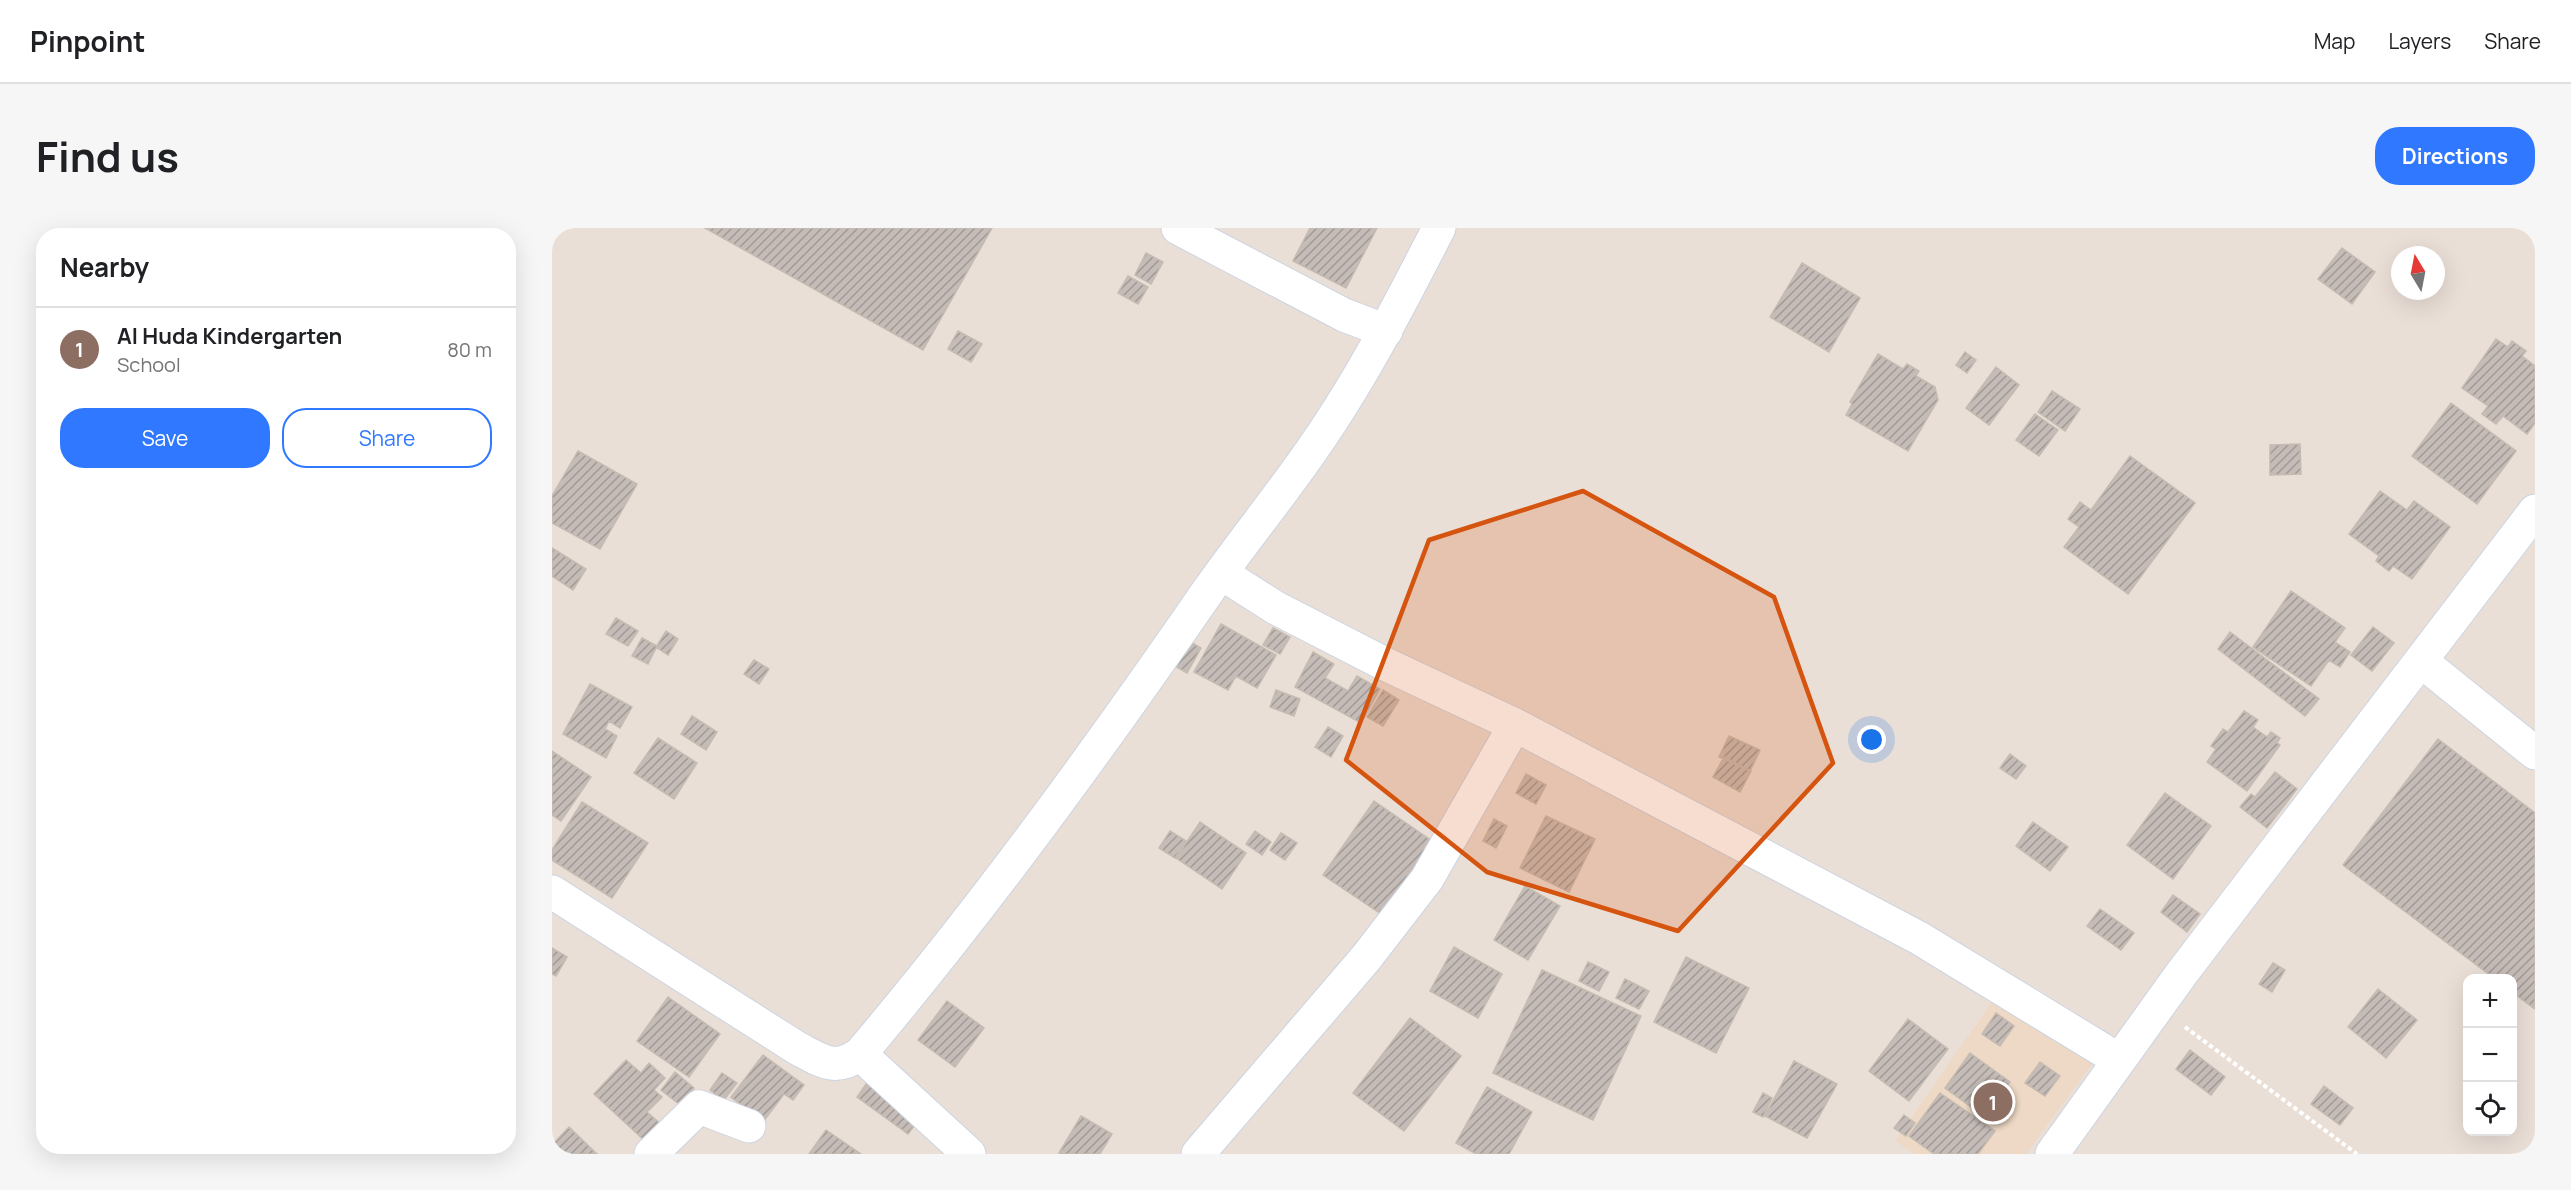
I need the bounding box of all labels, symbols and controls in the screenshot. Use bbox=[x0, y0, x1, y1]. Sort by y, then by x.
text: Pinpoint bbox=[30, 22, 145, 60]
text: Map bbox=[2314, 27, 2355, 55]
text: Layers bbox=[2388, 27, 2451, 55]
text: Share bbox=[2484, 27, 2541, 55]
text: Find us bbox=[36, 127, 179, 185]
button: Directions bbox=[2375, 127, 2535, 185]
north arrow bbox=[2391, 246, 2445, 300]
text: Nearby bbox=[60, 249, 149, 285]
text: Al Huda Kindergarten bbox=[117, 321, 342, 351]
text: 1 bbox=[75, 336, 84, 363]
text: 80 m bbox=[447, 336, 492, 363]
text: School bbox=[117, 351, 181, 378]
button: Save bbox=[60, 408, 270, 468]
button: Share bbox=[282, 408, 492, 468]
your location bbox=[1857, 725, 1886, 754]
map controls bbox=[2463, 974, 2517, 1136]
button: + bbox=[2463, 974, 2517, 1028]
button: − bbox=[2463, 1028, 2517, 1082]
pin: 1 bbox=[1974, 1080, 2012, 1124]
button: locate bbox=[2463, 1082, 2517, 1136]

